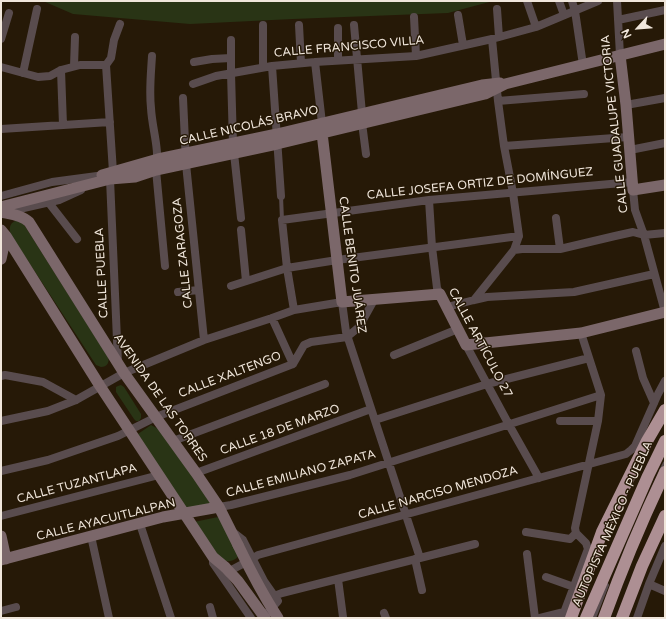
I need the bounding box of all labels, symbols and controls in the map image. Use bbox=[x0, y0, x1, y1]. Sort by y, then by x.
north arrow bbox=[618, 8, 658, 48]
text: N bbox=[619, 27, 635, 40]
street label: CALLE FRANCISCO VILLA bbox=[273, 33, 425, 61]
street label: CALLE GUADALUPE VICTORIA bbox=[598, 34, 632, 214]
street label: CALLE NICOLÁS BRAVO bbox=[178, 103, 320, 149]
street label: CALLE JOSEFA ORTIZ DE DOMÍNGUEZ bbox=[366, 165, 594, 203]
street label: CALLE BENITO JUÁREZ bbox=[335, 196, 369, 334]
street label: CALLE ZARAGOZA bbox=[170, 197, 196, 309]
street label: CALLE PUEBLA bbox=[92, 227, 112, 319]
street label: CALLE ARTÍCULO 27 bbox=[445, 286, 515, 400]
street label: AVENIDA DE LAS TORRES bbox=[110, 331, 210, 465]
street label: CALLE XALTENGO bbox=[177, 349, 283, 401]
street label: CALLE 18 DE MARZO bbox=[218, 402, 342, 458]
street label: AUTOPISTA MÉXICO - PUEBLA bbox=[570, 439, 656, 609]
street label: CALLE EMILIANO ZAPATA bbox=[225, 447, 377, 501]
street label: CALLE TUZANTLAPA bbox=[15, 461, 139, 507]
street label: CALLE NARCISO MENDOZA bbox=[357, 463, 519, 523]
street label: CALLE AYACUITLALPAN bbox=[35, 496, 177, 544]

